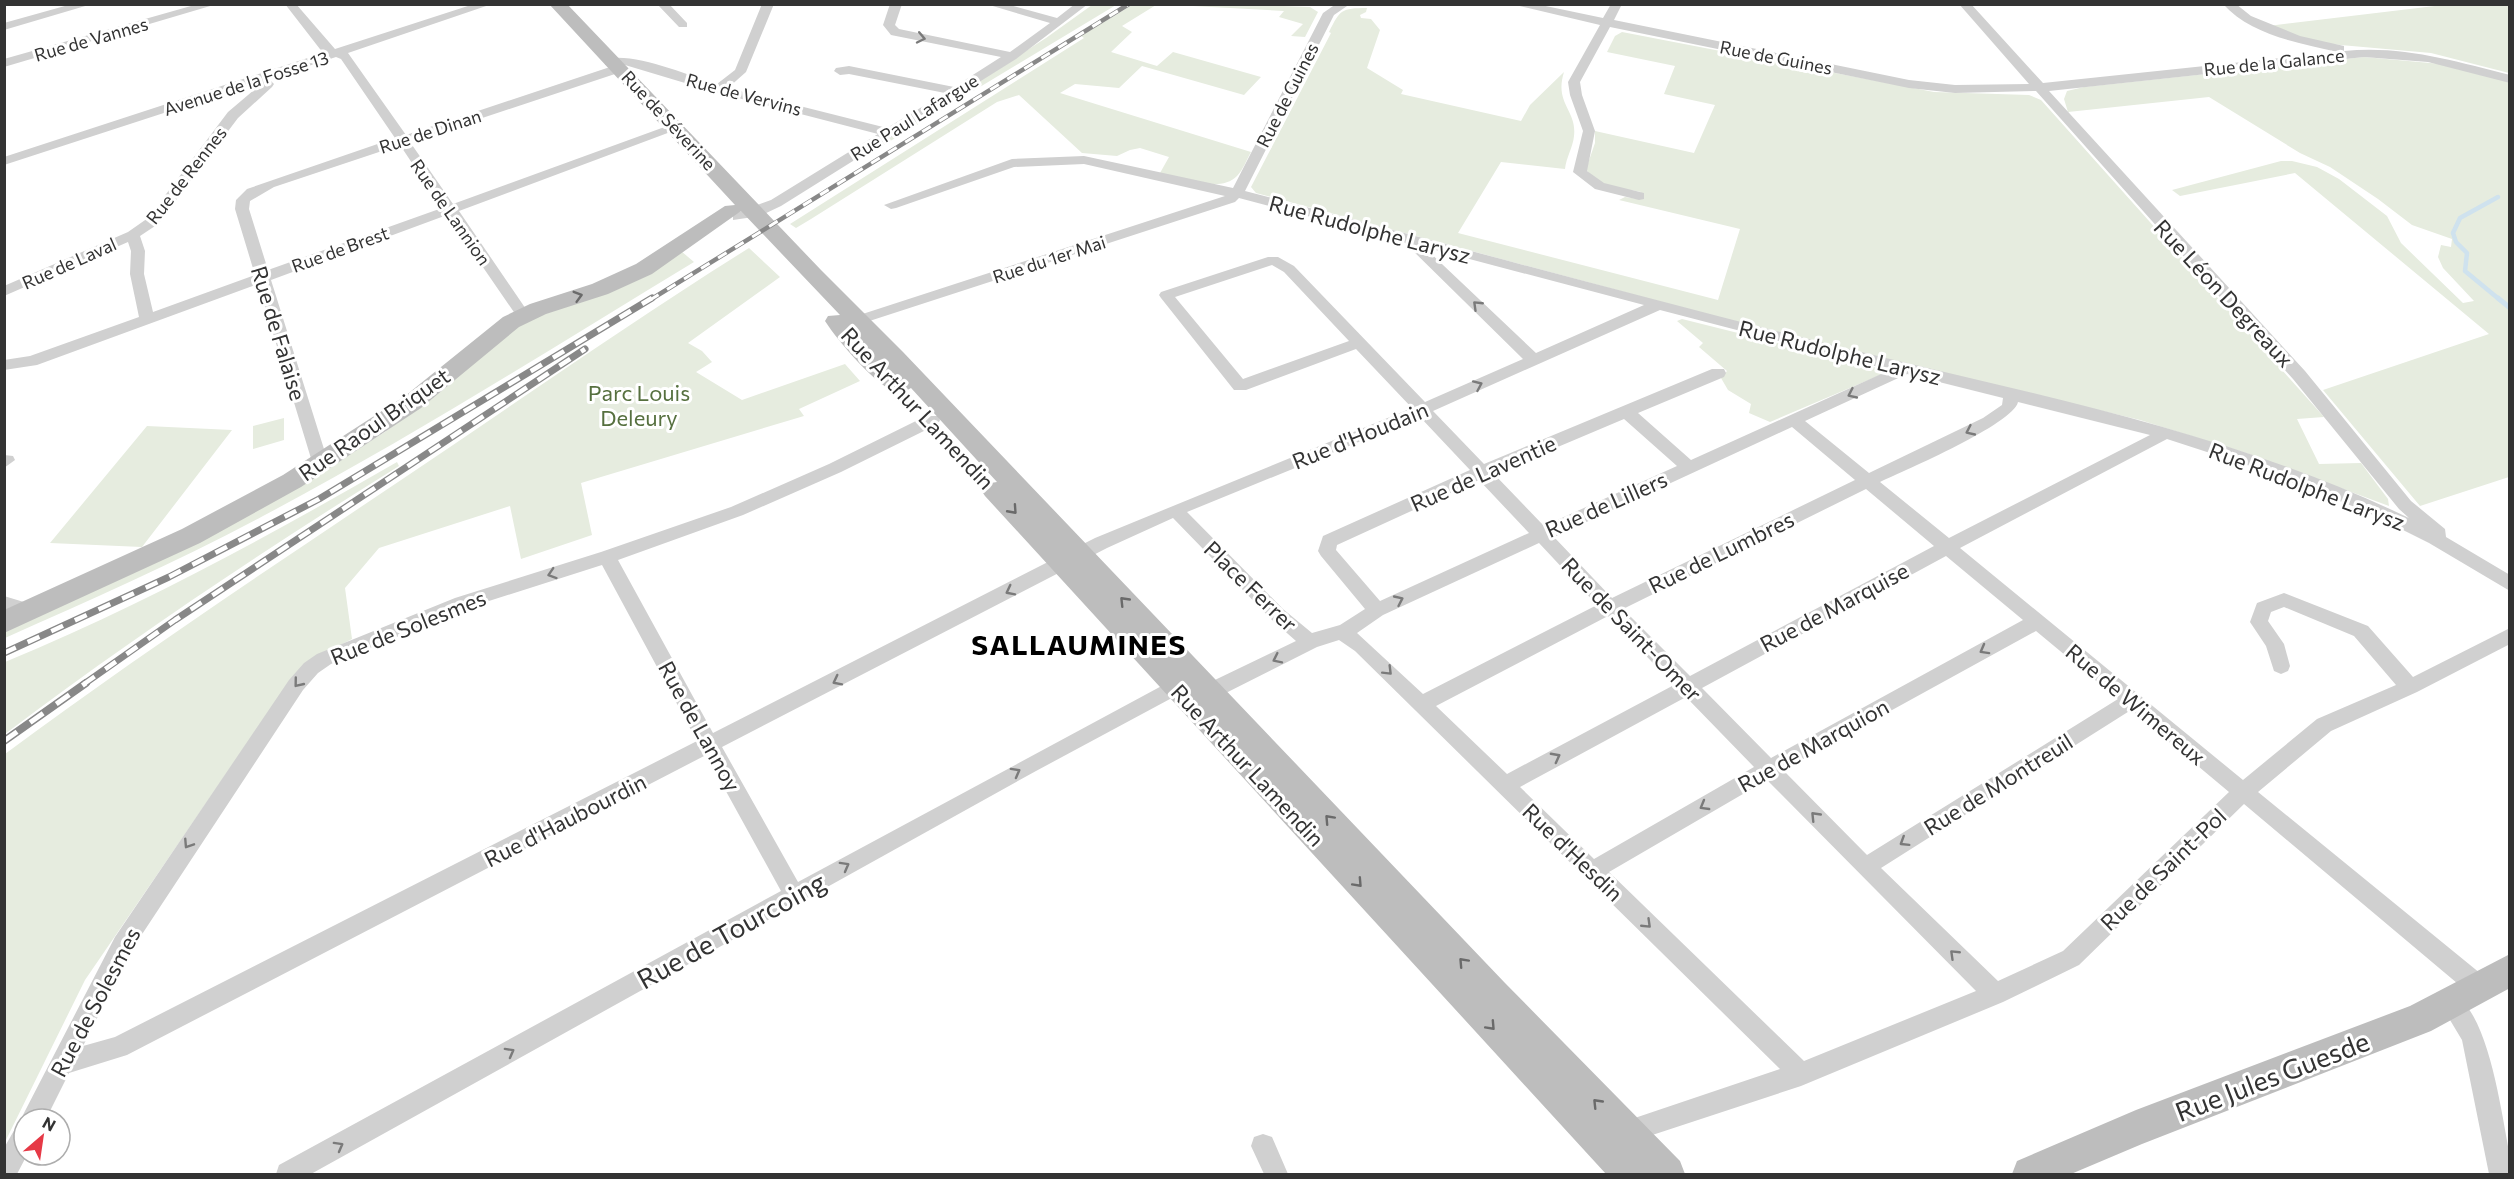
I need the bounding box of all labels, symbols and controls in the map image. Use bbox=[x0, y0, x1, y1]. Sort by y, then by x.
street label: Rue de Vannes bbox=[32, 12, 150, 66]
one-way arrow bbox=[916, 31, 926, 44]
street label: Rue de Guines bbox=[1718, 35, 1834, 79]
street label: Rue de Guines bbox=[1251, 39, 1323, 151]
street label: Rue de la Galance bbox=[2203, 44, 2345, 80]
street label: Avenue de la Fosse 13 bbox=[161, 46, 331, 120]
street label: Rue de Séverine bbox=[617, 66, 721, 174]
street label: Rue de Vervins bbox=[684, 68, 804, 120]
street label: Rue Paul Lafargue bbox=[846, 69, 982, 165]
street label: Rue de Dinan bbox=[376, 104, 484, 158]
street label: Rue de Rennes bbox=[141, 122, 231, 228]
street label: Rue de Lannion bbox=[406, 155, 496, 269]
street label: Rue Rudolphe Larysz bbox=[1266, 189, 1474, 269]
street label: Rue Léon Degreaux bbox=[2149, 214, 2300, 373]
street label: Rue de Brest bbox=[288, 221, 392, 277]
street label: Rue du 1er Mai bbox=[990, 230, 1108, 288]
street label: Rue de Laval bbox=[18, 232, 120, 294]
street label: Rue de Falaise bbox=[246, 262, 312, 404]
one-way arrow bbox=[572, 291, 583, 303]
one-way arrow bbox=[1473, 302, 1484, 313]
street label: Rue Rudolphe Larysz bbox=[1736, 314, 1944, 390]
street label: Rue Arthur Lamendin bbox=[836, 321, 1000, 495]
street label: Rue Raoul Briquet bbox=[293, 362, 455, 486]
park label: Parc Louis Deleury bbox=[588, 379, 690, 431]
one-way arrow bbox=[1471, 380, 1482, 392]
one-way arrow bbox=[1848, 387, 1859, 399]
street label: Rue d'Houdain bbox=[1288, 395, 1432, 475]
one-way arrow bbox=[1966, 423, 1977, 435]
street label: Rue de Laventie bbox=[1406, 429, 1560, 517]
street label: Rue Rudolphe Larysz bbox=[2205, 436, 2409, 536]
street label: Rue de Lillers bbox=[1541, 465, 1671, 543]
one-way arrow bbox=[1006, 504, 1017, 514]
street label: Rue de Lumbres bbox=[1644, 505, 1798, 599]
street label: Place Ferrer bbox=[1199, 535, 1303, 637]
street label: Rue de Saint-Omer bbox=[1556, 551, 1708, 707]
street label: Rue de Marquise bbox=[1755, 556, 1913, 658]
one-way arrow bbox=[547, 567, 558, 580]
street label: Rue de Solesmes bbox=[326, 584, 490, 670]
one-way arrow bbox=[1005, 584, 1016, 596]
one-way arrow bbox=[1393, 596, 1404, 608]
one-way arrow bbox=[1120, 597, 1131, 608]
district label: SALLAUMINES bbox=[971, 627, 1187, 661]
street label: Rue de Wimereux bbox=[2061, 638, 2212, 770]
one-way arrow bbox=[1980, 643, 1991, 654]
one-way arrow bbox=[1272, 651, 1283, 663]
street label: Rue de Lannoy bbox=[653, 656, 747, 796]
one-way arrow bbox=[1381, 664, 1391, 675]
one-way arrow bbox=[832, 674, 843, 685]
one-way arrow bbox=[294, 676, 305, 687]
street label: Rue Arthur Lamendin bbox=[1166, 678, 1330, 852]
street label: Rue de Marquion bbox=[1733, 692, 1893, 798]
street label: Rue de Montreuil bbox=[1919, 727, 2077, 841]
one-way arrow bbox=[1550, 753, 1561, 764]
street label: Rue d'Haubourdin bbox=[480, 768, 650, 872]
one-way arrow bbox=[1010, 768, 1020, 779]
street label: Rue d'Hesdin bbox=[1517, 797, 1629, 907]
one-way arrow bbox=[1700, 799, 1710, 810]
street label: Rue de Saint-Pol bbox=[2094, 802, 2232, 936]
one-way arrow bbox=[1811, 813, 1822, 823]
one-way arrow bbox=[1325, 816, 1336, 826]
one-way arrow bbox=[1900, 835, 1910, 847]
one-way arrow bbox=[184, 837, 195, 848]
one-way arrow bbox=[839, 862, 849, 874]
street label: Rue de Tourcoing bbox=[631, 864, 831, 996]
one-way arrow bbox=[1351, 877, 1362, 887]
one-way arrow bbox=[1640, 917, 1651, 928]
street label: Rue de Solesmes bbox=[44, 923, 146, 1081]
one-way arrow bbox=[1950, 950, 1961, 961]
one-way arrow bbox=[1459, 958, 1470, 969]
one-way arrow bbox=[1483, 1019, 1494, 1030]
street label: Rue Jules Guesde bbox=[2170, 1024, 2374, 1128]
one-way arrow bbox=[504, 1048, 514, 1059]
one-way arrow bbox=[1593, 1099, 1604, 1109]
north arrow bbox=[12, 1107, 72, 1167]
text: N bbox=[40, 1112, 59, 1135]
one-way arrow bbox=[333, 1142, 343, 1153]

